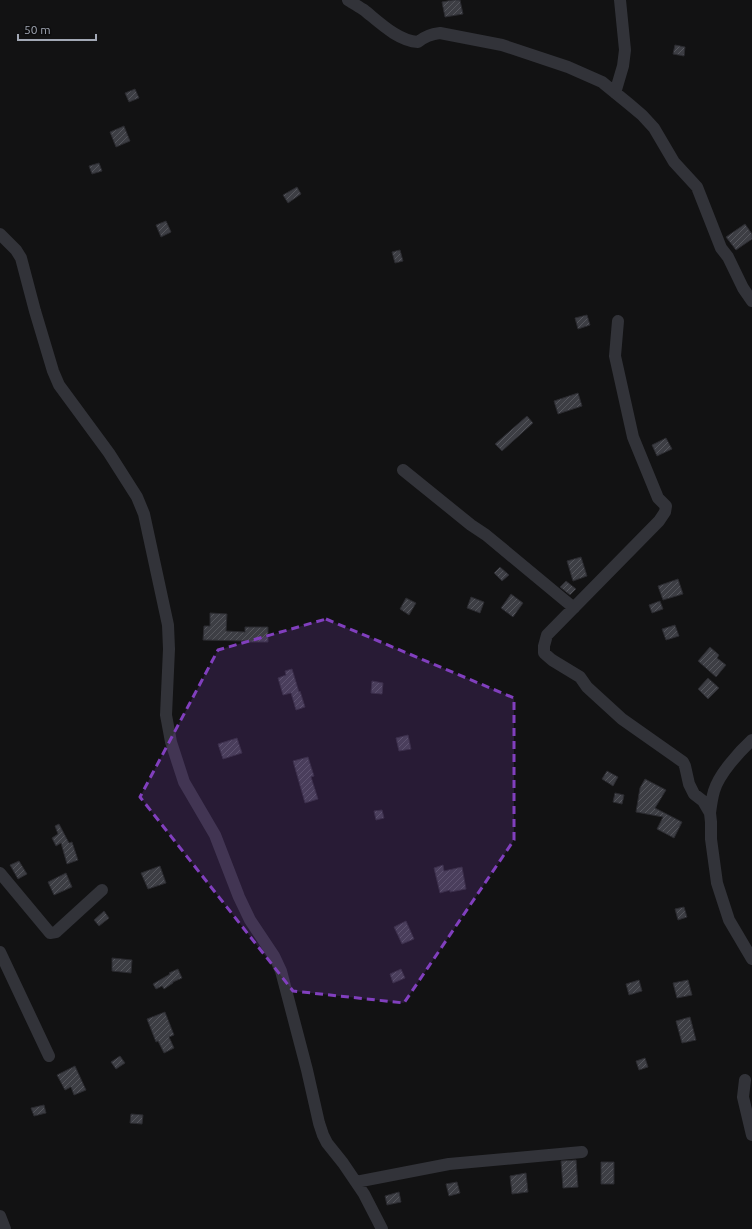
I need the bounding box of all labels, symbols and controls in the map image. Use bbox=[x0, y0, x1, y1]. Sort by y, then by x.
scale bar bbox=[18, 16, 96, 42]
text: 50 m bbox=[24, 23, 51, 36]

